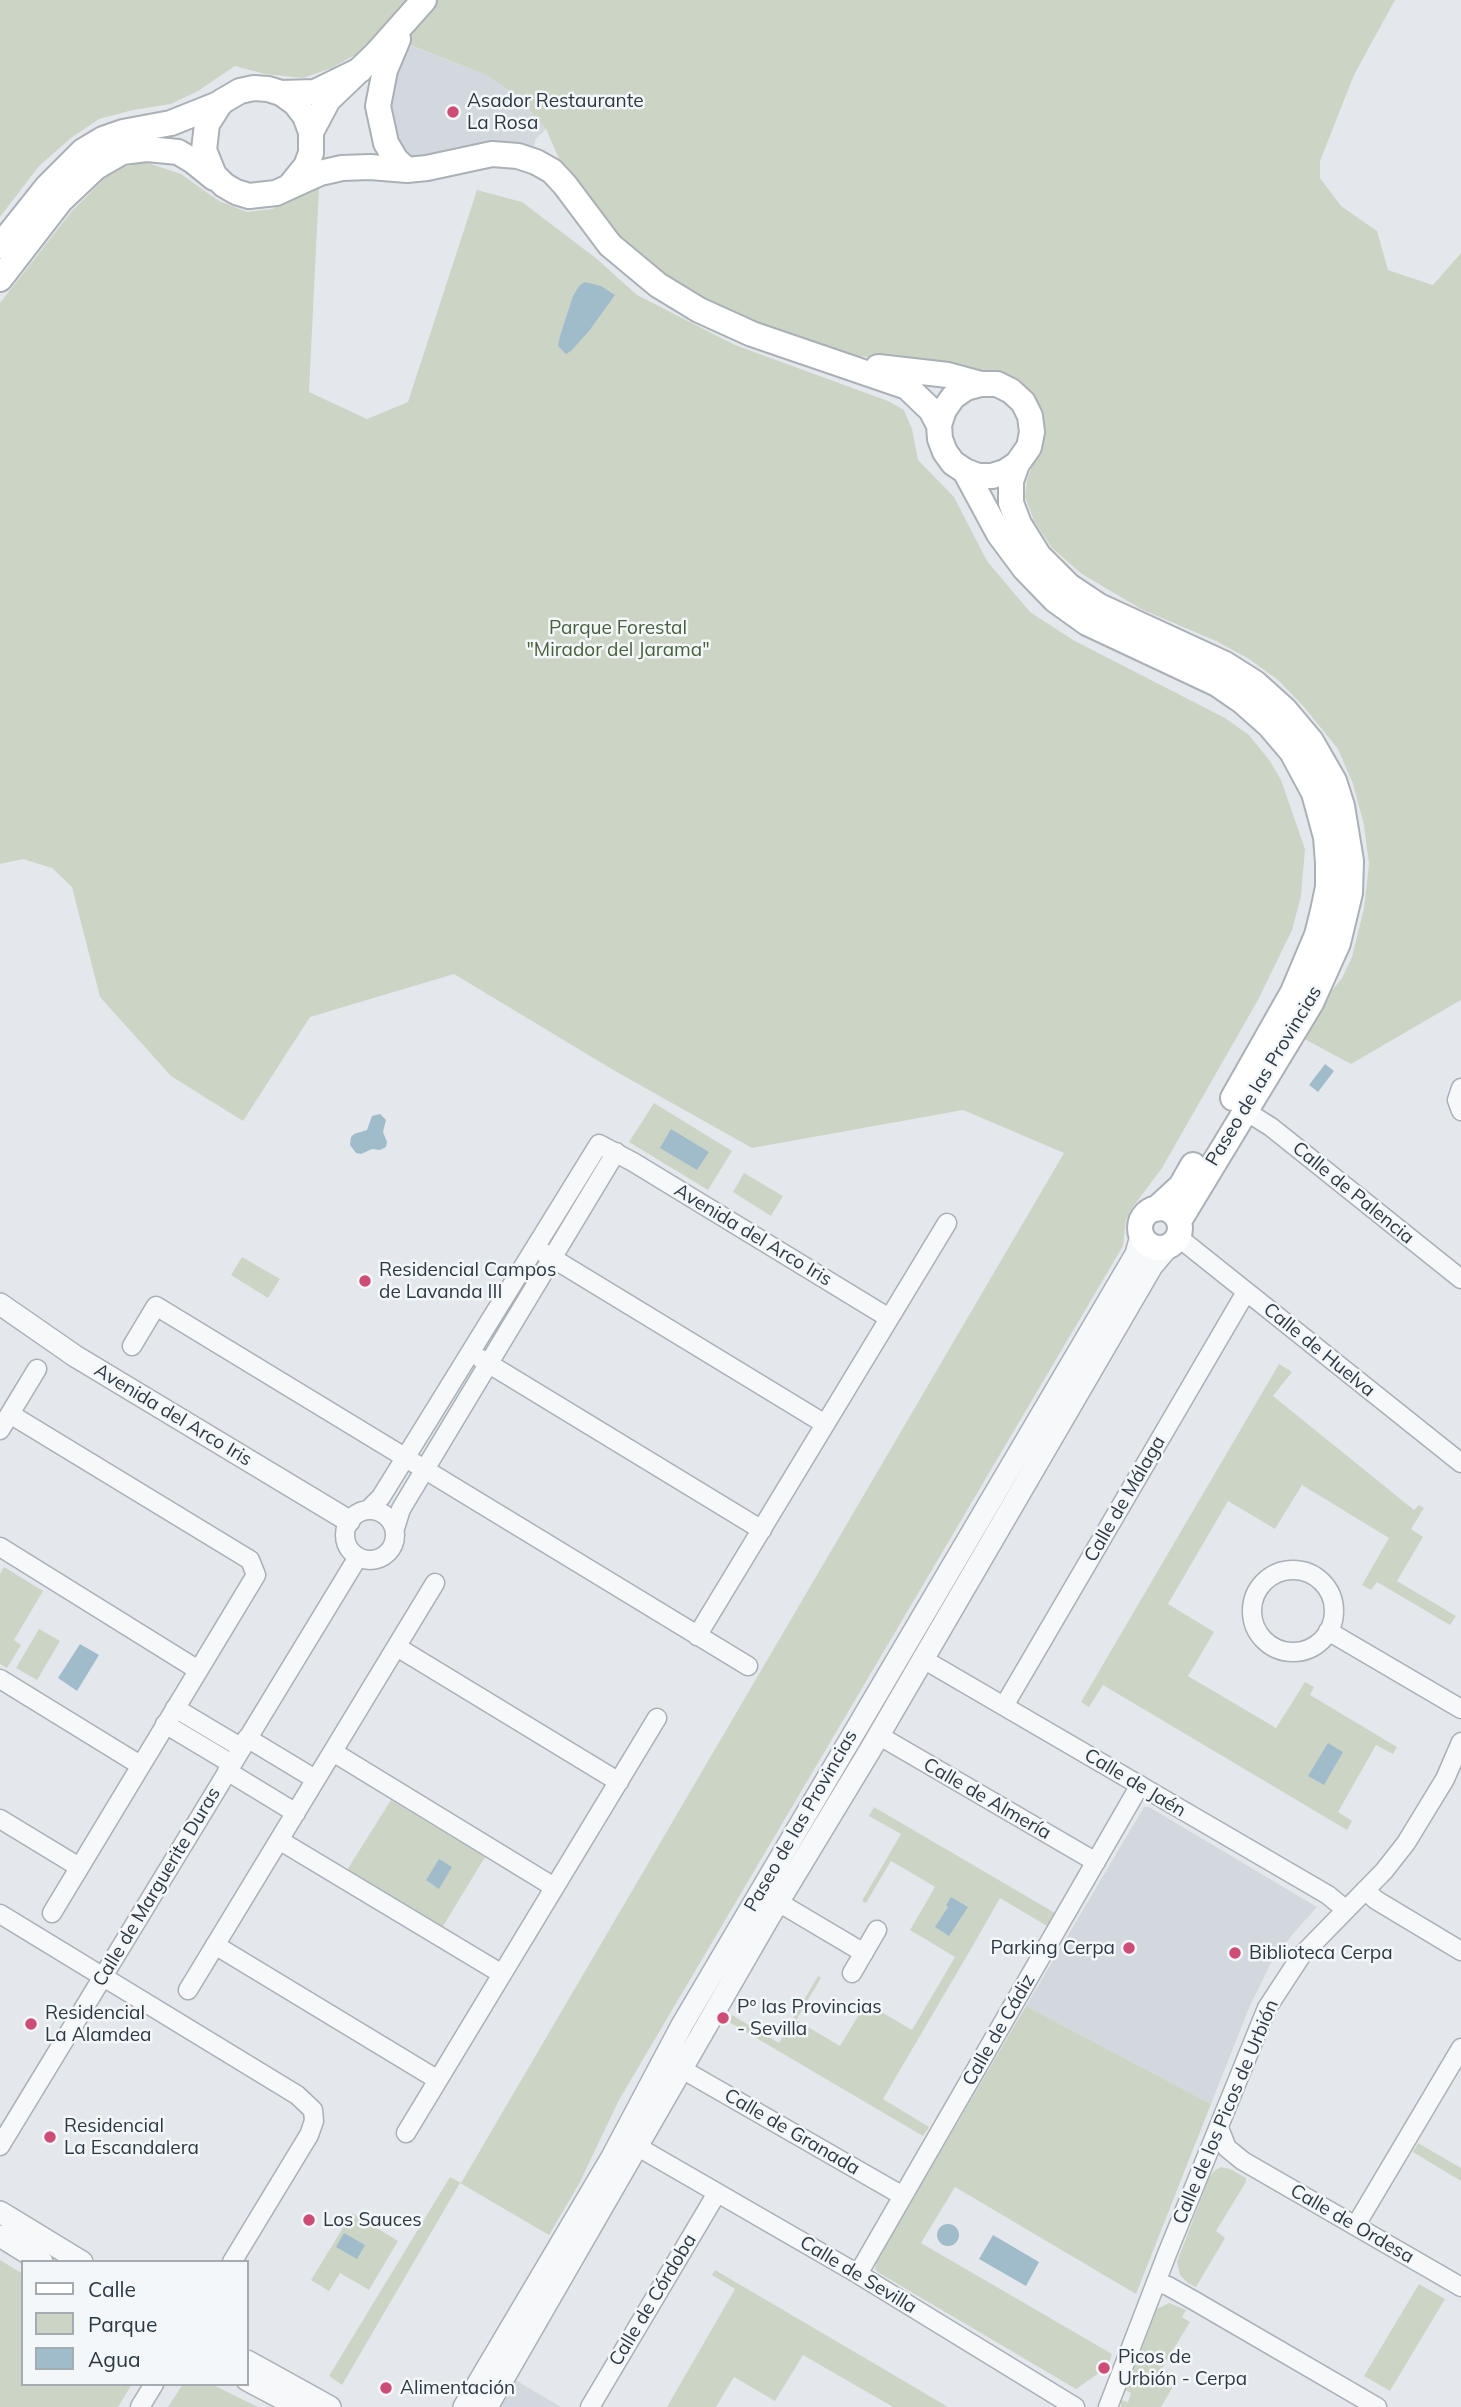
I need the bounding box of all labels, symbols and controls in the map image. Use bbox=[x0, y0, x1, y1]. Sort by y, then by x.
place label: Asador Restaurante La Rosa bbox=[467, 90, 644, 134]
marker: Asador Restaurante La Rosa bbox=[445, 104, 461, 120]
park label: Parque Forestal "Mirador del Jarama" bbox=[526, 617, 710, 661]
street label: Paseo de las Provincias bbox=[1201, 982, 1327, 1170]
street label: Calle de Palencia bbox=[1288, 1137, 1418, 1249]
street label: Avenida del Arco Iris bbox=[670, 1179, 836, 1291]
place label: Residencial Campos de Lavanda III bbox=[379, 1259, 556, 1303]
marker: Residencial Campos de Lavanda III bbox=[357, 1273, 373, 1289]
street label: Calle de Huelva bbox=[1259, 1298, 1379, 1402]
street label: Avenida del Arco Iris bbox=[90, 1359, 256, 1471]
street label: Calle de Málaga bbox=[1080, 1432, 1170, 1566]
street label: Paseo de las Provincias bbox=[740, 1726, 862, 1916]
street label: Calle de Jaén bbox=[1080, 1744, 1190, 1822]
street label: Calle de Almería bbox=[919, 1753, 1055, 1845]
street label: Calle de Marguerite Duras bbox=[88, 1783, 226, 1991]
place label: Parking Cerpa bbox=[991, 1937, 1115, 1959]
marker: Parking Cerpa bbox=[1121, 1940, 1137, 1956]
place label: Biblioteca Cerpa bbox=[1249, 1942, 1393, 1964]
marker: Biblioteca Cerpa bbox=[1227, 1945, 1243, 1961]
street label: Calle de Cádiz bbox=[958, 1970, 1040, 2090]
place label: Pº las Provincias - Sevilla bbox=[737, 1996, 882, 2040]
street label: Calle de los Picos de Urbión bbox=[1168, 1996, 1284, 2228]
place label: Residencial La Alamdea bbox=[45, 2002, 151, 2046]
marker: Pº las Provincias - Sevilla bbox=[715, 2010, 731, 2026]
marker: Residencial La Alamdea bbox=[23, 2016, 39, 2032]
street label: Calle de Granada bbox=[720, 2084, 864, 2180]
place label: Residencial La Escandalera bbox=[64, 2115, 199, 2159]
marker: Residencial La Escandalera bbox=[42, 2129, 58, 2145]
street label: Calle de Ordesa bbox=[1286, 2179, 1418, 2269]
place label: Los Sauces bbox=[323, 2209, 422, 2231]
marker: Los Sauces bbox=[301, 2212, 317, 2228]
street label: Calle de Córdoba bbox=[605, 2230, 701, 2370]
street label: Calle de Sevilla bbox=[795, 2231, 921, 2319]
legend bbox=[21, 2260, 248, 2386]
text: Calle bbox=[88, 2276, 136, 2302]
text: Parque bbox=[88, 2311, 157, 2337]
text: Agua bbox=[88, 2346, 141, 2372]
place label: Picos de Urbión - Cerpa bbox=[1118, 2346, 1247, 2390]
marker: Picos de Urbión - Cerpa bbox=[1096, 2360, 1112, 2376]
place label: Alimentación bbox=[400, 2377, 515, 2399]
marker: Alimentación bbox=[378, 2380, 394, 2396]

